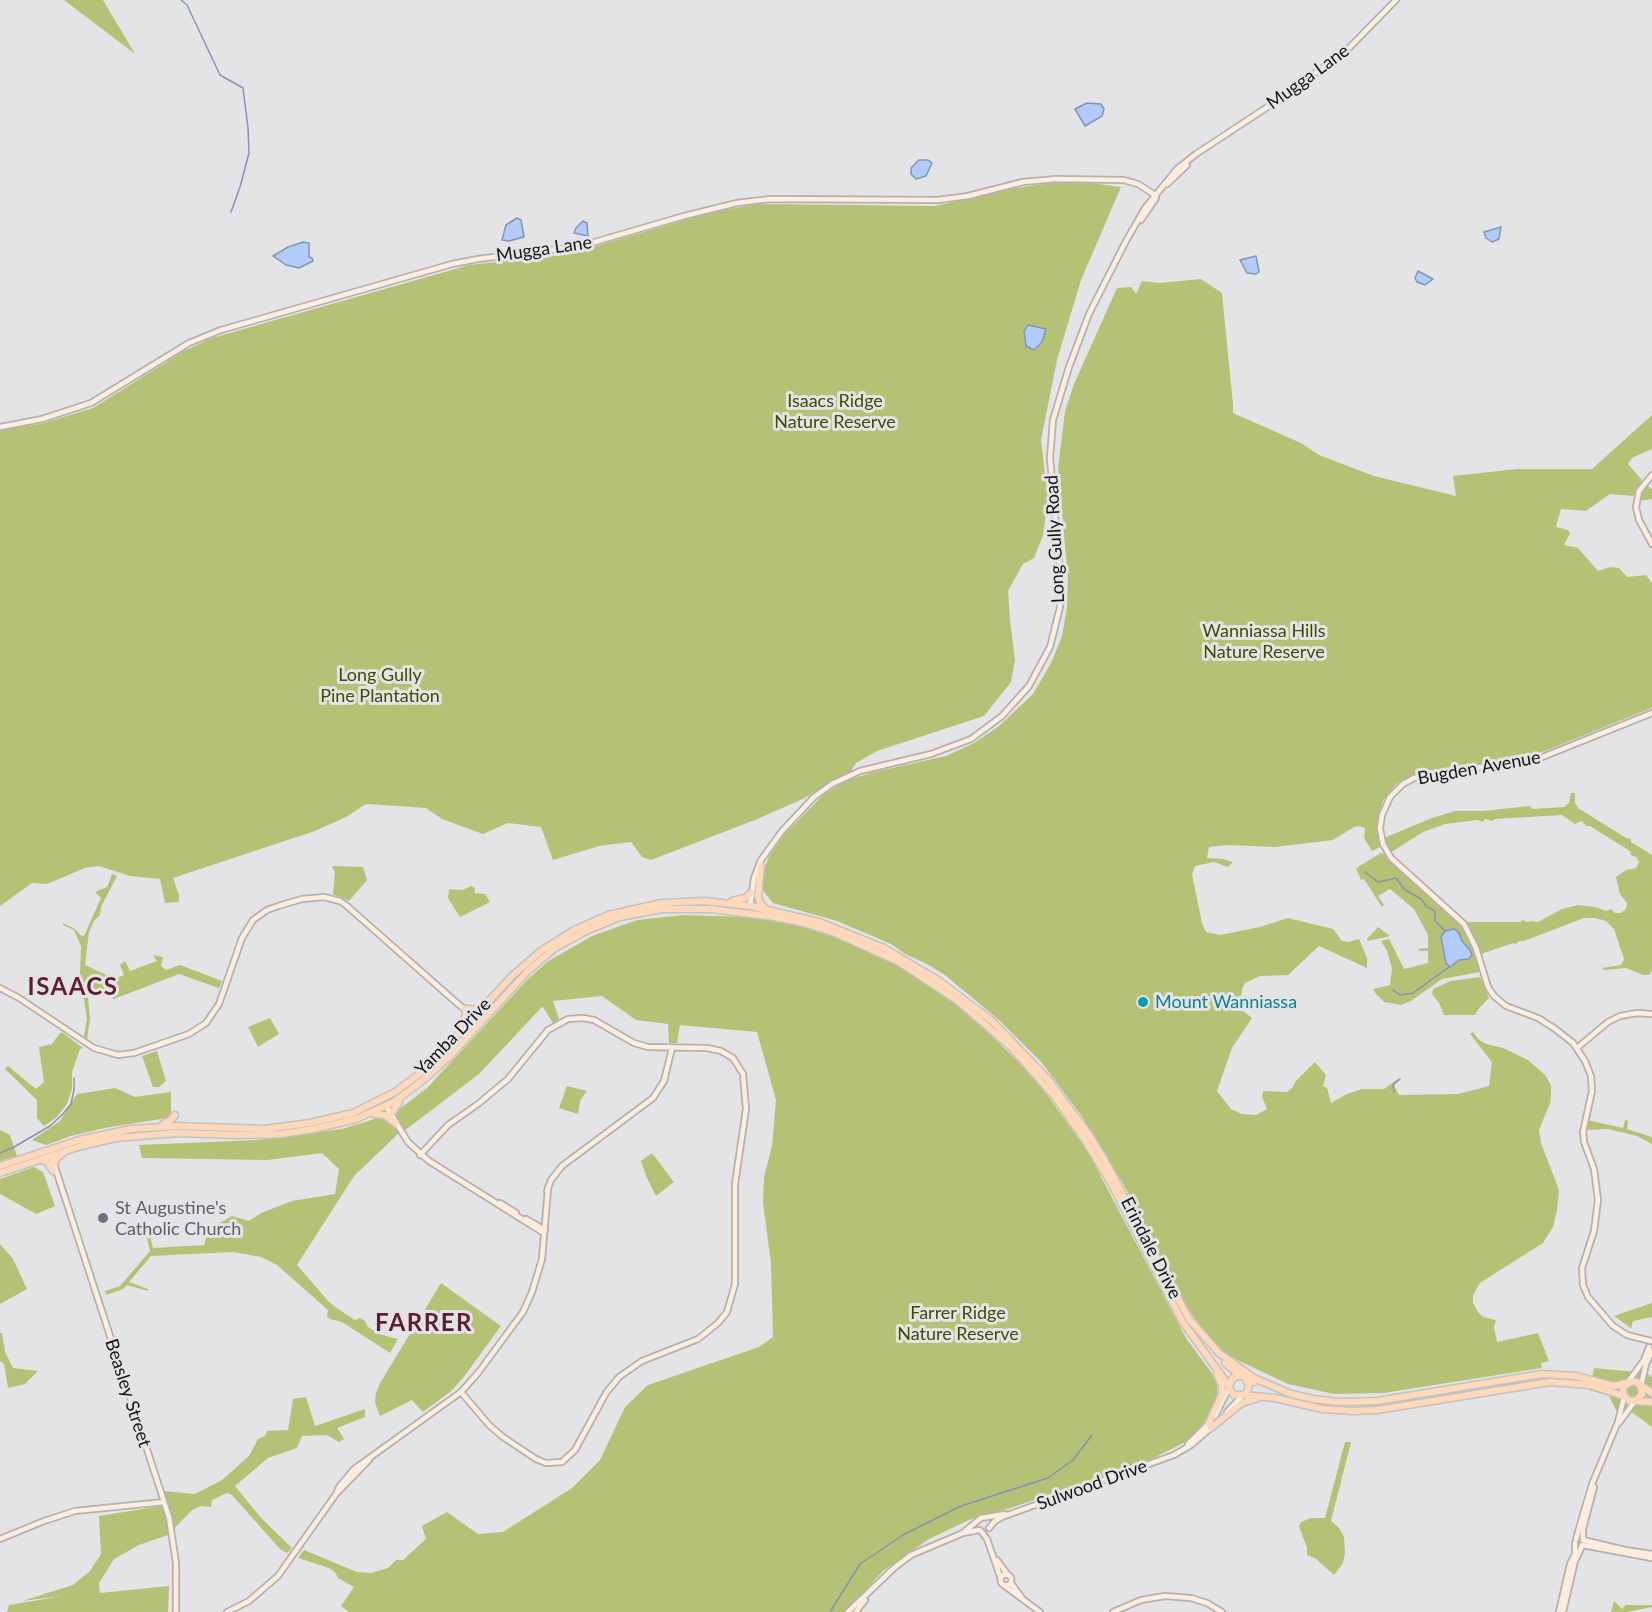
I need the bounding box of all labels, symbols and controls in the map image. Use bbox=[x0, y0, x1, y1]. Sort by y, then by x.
street label: Mugga Lane bbox=[1263, 40, 1353, 114]
street label: Mugga Lane bbox=[495, 232, 593, 266]
park label: Isaacs Ridge Nature Reserve bbox=[774, 390, 896, 432]
street label: Long Gully Road bbox=[1041, 474, 1069, 604]
park label: Wanniassa Hills Nature Reserve bbox=[1202, 620, 1326, 662]
park label: Long Gully Pine Plantation bbox=[320, 664, 440, 706]
street label: Bugden Avenue bbox=[1416, 747, 1542, 789]
district label: ISAACS bbox=[28, 973, 118, 1001]
place label: Mount Wanniassa bbox=[1155, 991, 1297, 1013]
street label: Yamba Drive bbox=[411, 994, 495, 1080]
marker: Mount Wanniassa bbox=[1136, 995, 1150, 1009]
street label: Erindale Drive bbox=[1116, 1193, 1186, 1303]
place label: St Augustine's Catholic Church bbox=[115, 1197, 241, 1240]
marker: St Augustine's Catholic Church bbox=[96, 1211, 110, 1225]
park label: Farrer Ridge Nature Reserve bbox=[897, 1302, 1019, 1344]
district label: FARRER bbox=[375, 1309, 473, 1337]
street label: Beasley Street bbox=[100, 1336, 156, 1450]
street label: Sulwood Drive bbox=[1034, 1455, 1150, 1515]

